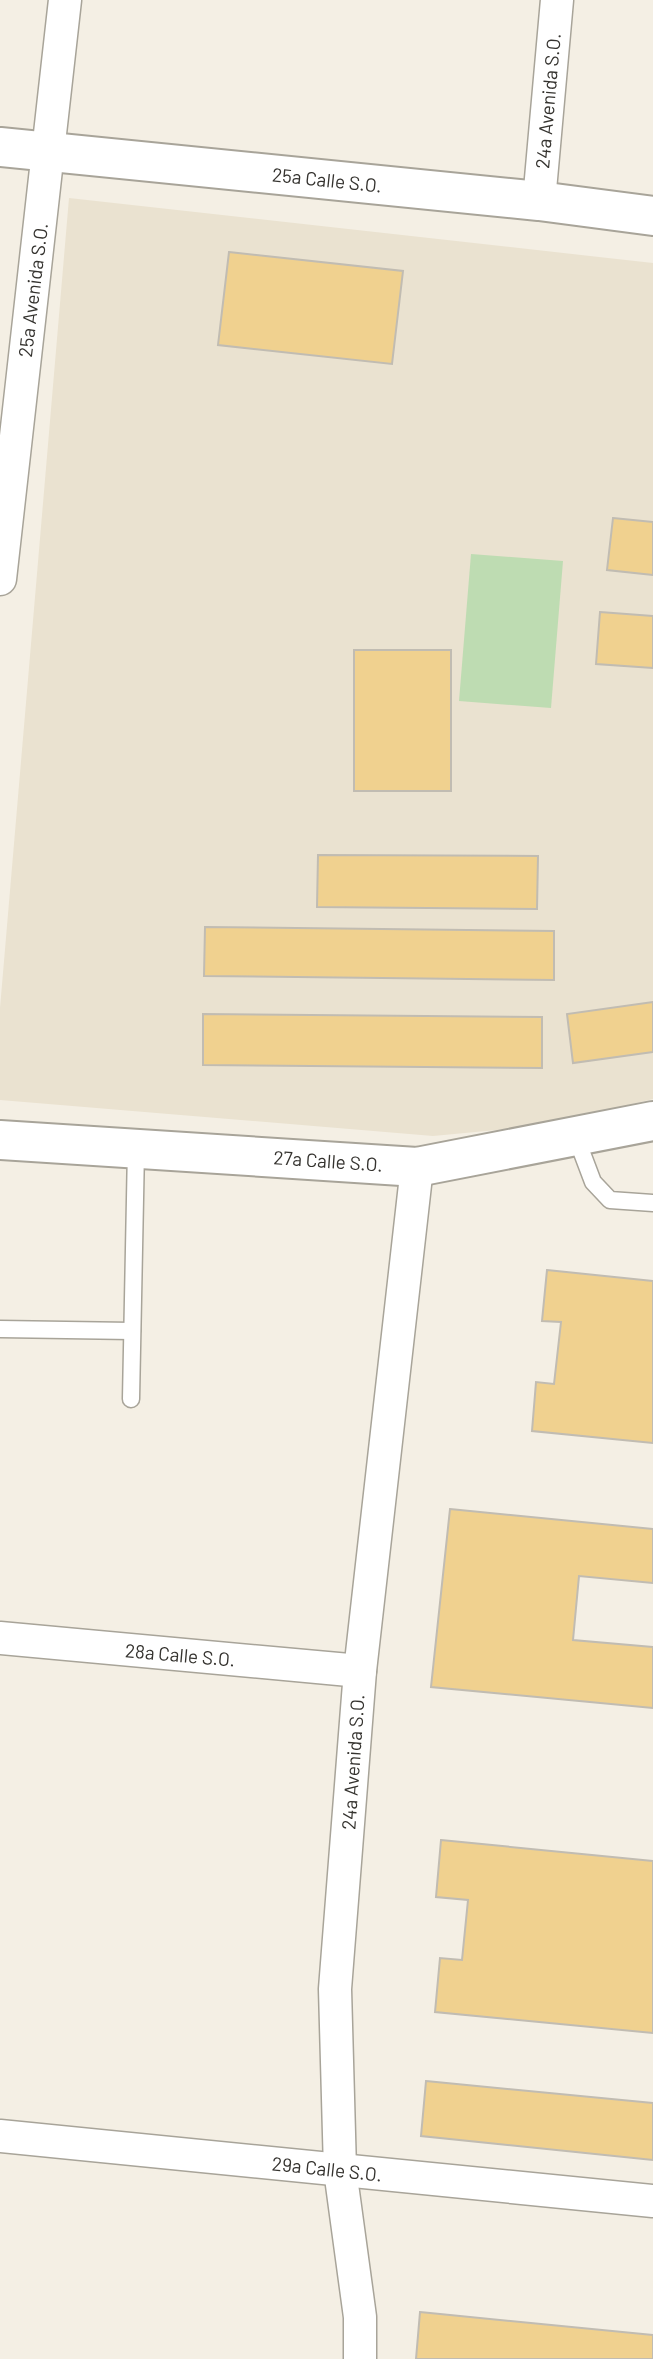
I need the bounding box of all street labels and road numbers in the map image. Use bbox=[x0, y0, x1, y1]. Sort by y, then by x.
street label: 24a Avenida S.O. bbox=[530, 32, 565, 170]
street label: 25a Calle S.O. bbox=[271, 162, 383, 197]
street label: 25a Avenida S.O. bbox=[13, 221, 52, 359]
street label: 27a Calle S.O. bbox=[273, 1145, 383, 1176]
street label: 28a Calle S.O. bbox=[124, 1638, 236, 1671]
street label: 24a Avenida S.O. bbox=[336, 1693, 369, 1831]
street label: 29a Calle S.O. bbox=[271, 2151, 383, 2186]

